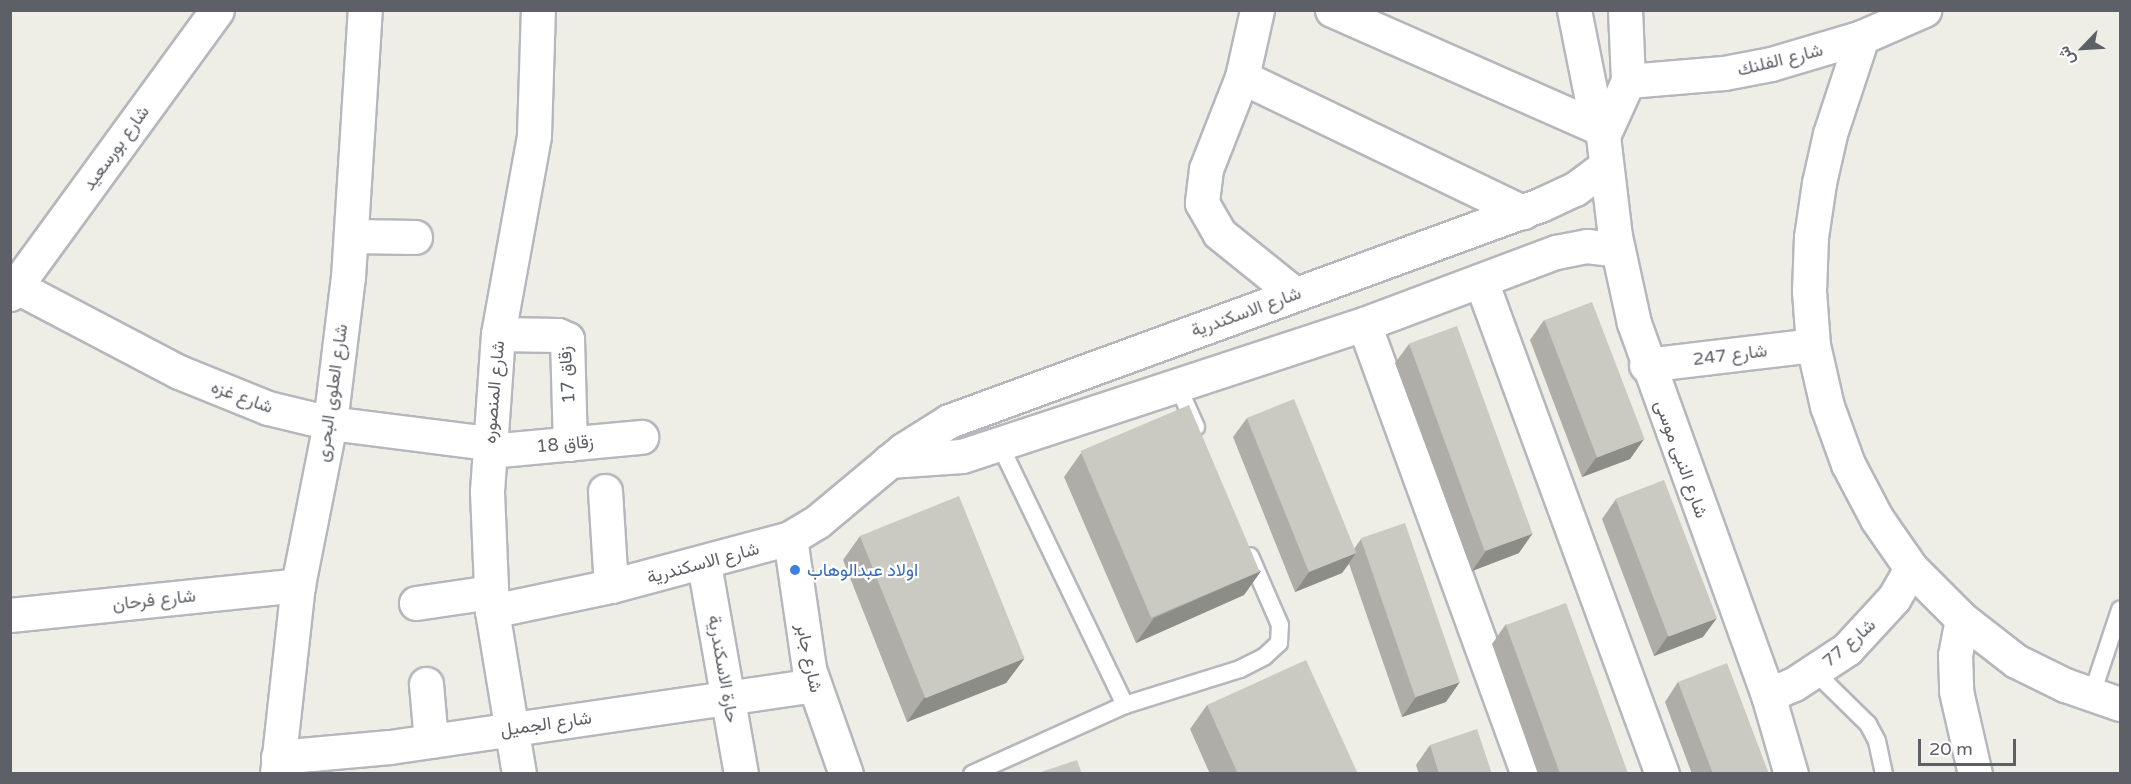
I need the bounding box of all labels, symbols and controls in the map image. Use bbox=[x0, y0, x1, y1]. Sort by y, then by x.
north arrow bbox=[2053, 18, 2113, 78]
street label: شارع الفلنك bbox=[1735, 39, 1825, 81]
text: ش bbox=[2054, 43, 2080, 69]
street label: شارع بورسعيد bbox=[78, 101, 154, 195]
street label: شارع الاسكندرية bbox=[1188, 282, 1304, 342]
street label: شارع العلوى البحرى bbox=[312, 323, 352, 463]
street label: شارع المنصوره bbox=[479, 340, 509, 444]
street label: شارع 247 bbox=[1692, 340, 1768, 370]
street label: زقاق 17 bbox=[554, 346, 580, 404]
street label: شارع غزه bbox=[208, 376, 276, 418]
street label: شارع النبى موسى bbox=[1650, 397, 1712, 521]
street label: زقاق 18 bbox=[535, 431, 595, 457]
street label: شارع الاسكندرية bbox=[644, 538, 762, 588]
place label: اولاد عبدالوهاب bbox=[807, 559, 918, 581]
marker: اولاد عبدالوهاب bbox=[788, 563, 802, 577]
street label: شارع فرحان bbox=[111, 585, 197, 615]
street label: حارة الاسكندرية bbox=[703, 613, 743, 725]
street label: شارع 77 bbox=[1818, 614, 1880, 672]
street label: شارع جابر bbox=[791, 622, 827, 694]
street label: شارع الجميل bbox=[499, 707, 593, 741]
scale bar bbox=[1921, 727, 2018, 765]
text: 20 m bbox=[1929, 738, 1973, 760]

